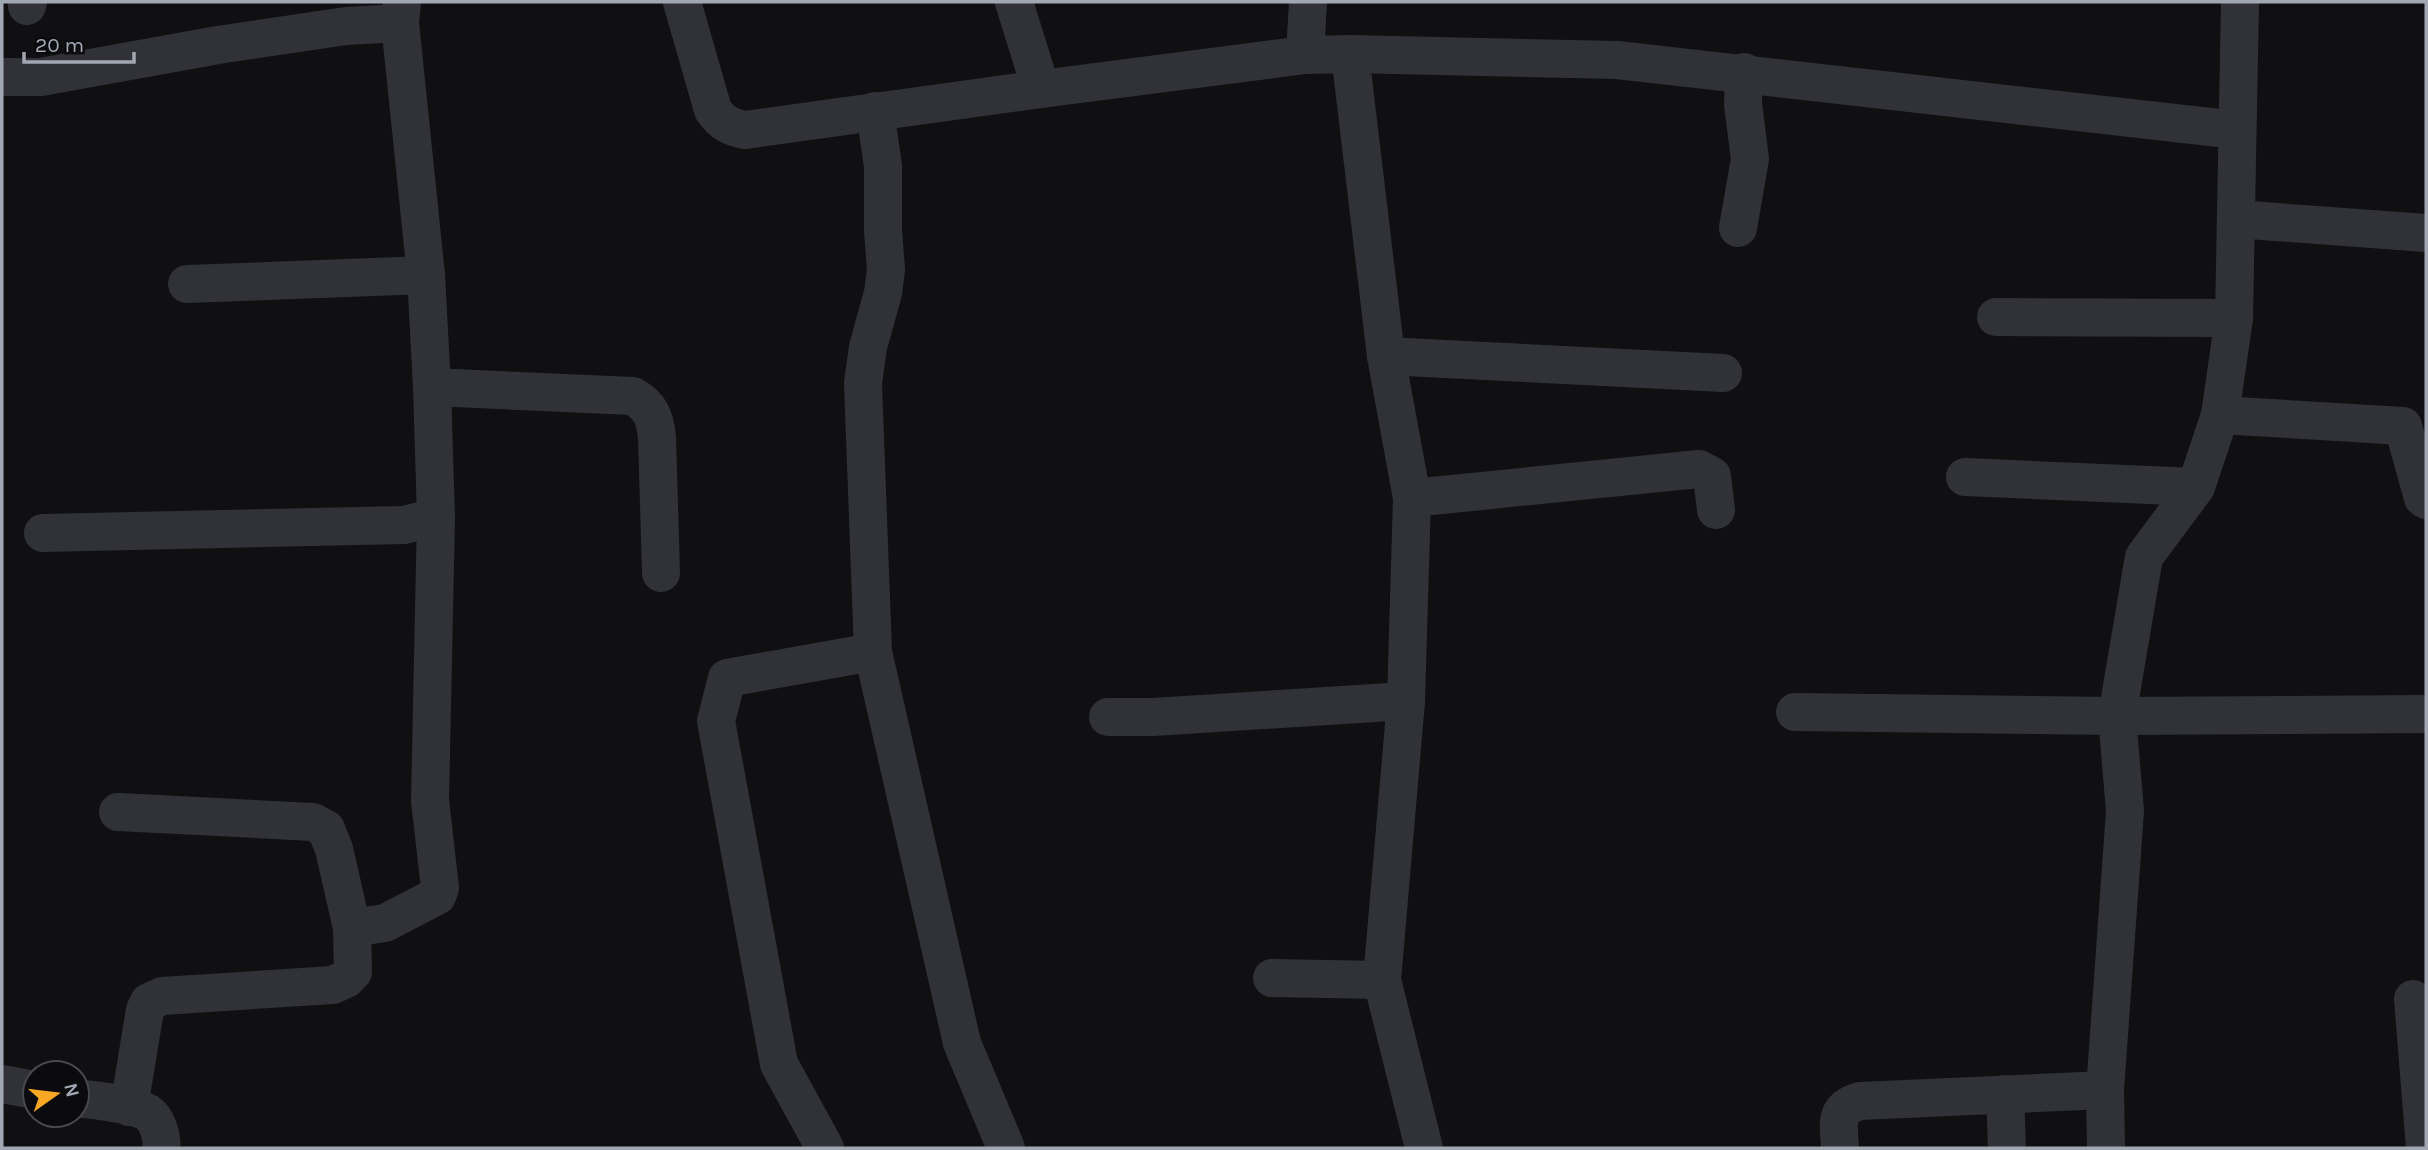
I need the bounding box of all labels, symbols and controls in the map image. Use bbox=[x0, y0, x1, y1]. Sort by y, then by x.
scale bar bbox=[24, 21, 135, 65]
text: 20 m bbox=[35, 33, 84, 57]
north arrow bbox=[21, 1059, 91, 1129]
text: N bbox=[59, 1081, 84, 1099]

